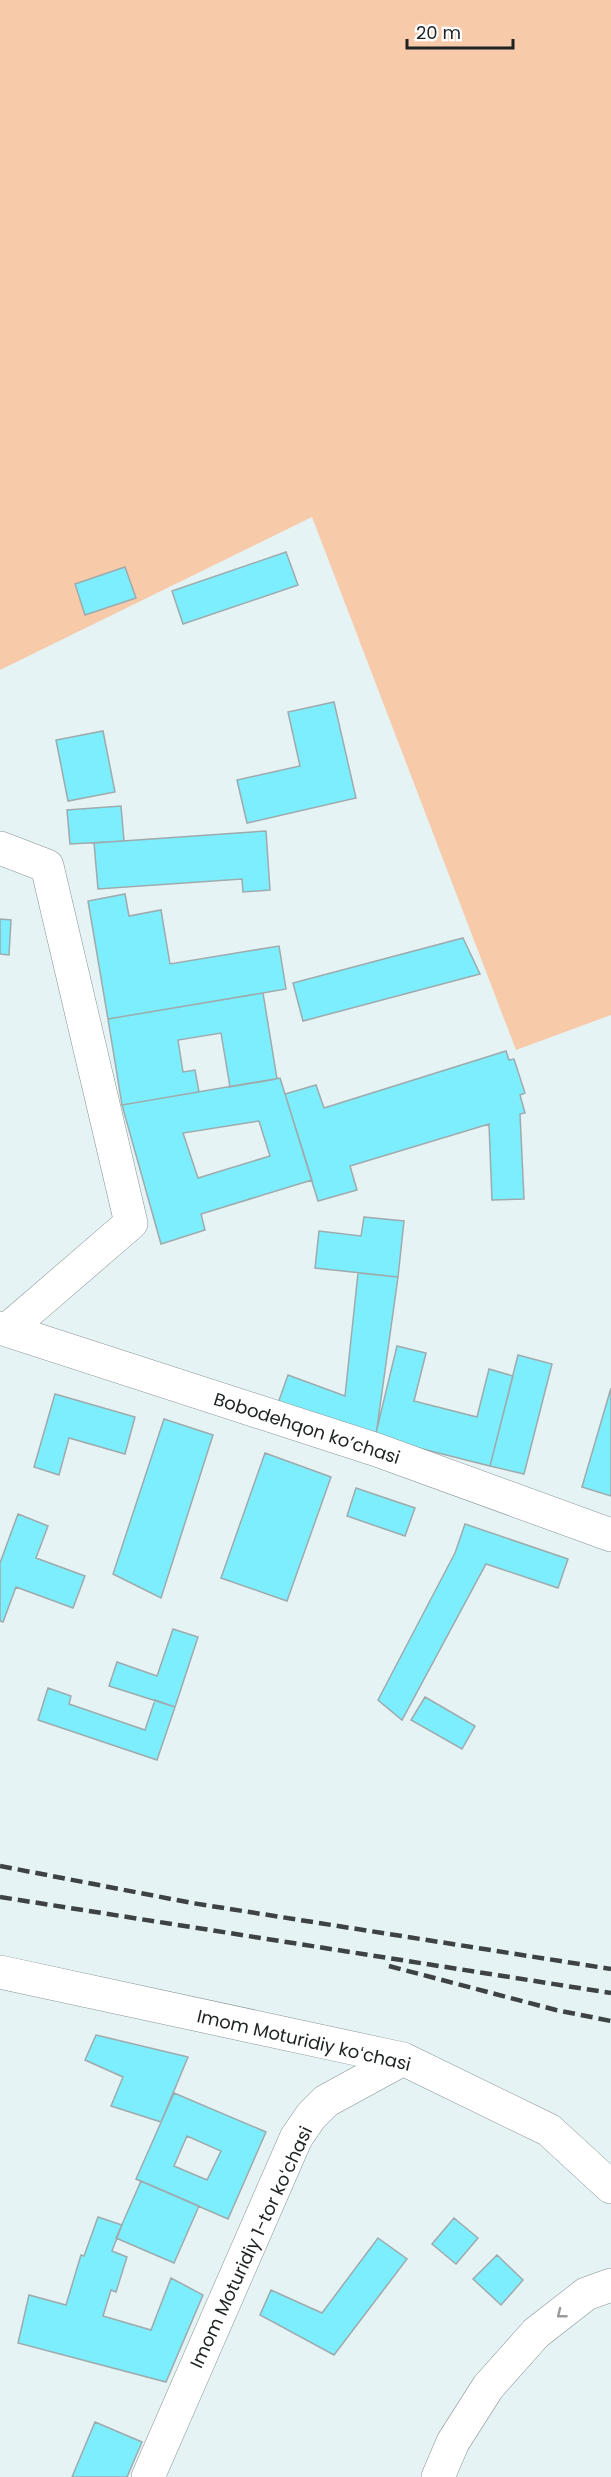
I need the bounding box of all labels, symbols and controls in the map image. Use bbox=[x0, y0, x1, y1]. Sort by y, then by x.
scale bar bbox=[407, 12, 514, 50]
text: 20 m bbox=[416, 20, 461, 45]
street label: Bobodehqon koʼchasi bbox=[211, 1386, 403, 1470]
street label: Imom Moturidiy koʻchasi bbox=[195, 2003, 413, 2077]
street label: Imom Moturidiy 1-tor koʻchasi bbox=[184, 2122, 318, 2372]
one-way arrow bbox=[557, 2306, 568, 2317]

